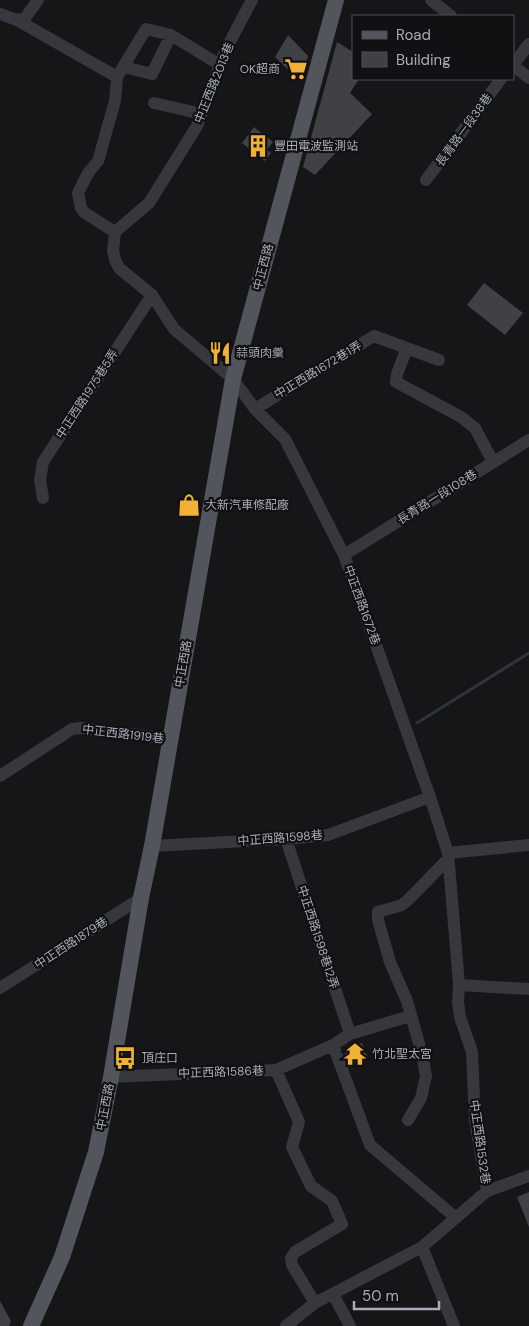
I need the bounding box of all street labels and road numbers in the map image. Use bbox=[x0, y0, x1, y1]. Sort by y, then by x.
street label: 中正西路2013巷 bbox=[191, 40, 237, 126]
street label: 長青路一段38巷 bbox=[432, 90, 496, 170]
street label: 中正西路 bbox=[249, 242, 277, 292]
street label: 中正西路1672巷1弄 bbox=[271, 337, 365, 403]
street label: 中正西路1975巷5弄 bbox=[52, 346, 122, 442]
street label: 長青路一段108巷 bbox=[394, 466, 480, 528]
street label: 中正西路1672巷 bbox=[340, 563, 384, 647]
street label: 中正西路 bbox=[171, 639, 195, 689]
street label: 中正西路1919巷 bbox=[81, 721, 165, 747]
street label: 中正西路1598巷 bbox=[237, 827, 323, 849]
street label: 中正西路1598巷12弄 bbox=[294, 883, 342, 991]
street label: 中正西路1879巷 bbox=[31, 913, 111, 973]
street label: 中正西路1586巷 bbox=[178, 1063, 264, 1081]
street label: 中正西路 bbox=[93, 1082, 117, 1132]
street label: 中正西路1532巷 bbox=[466, 1099, 494, 1185]

